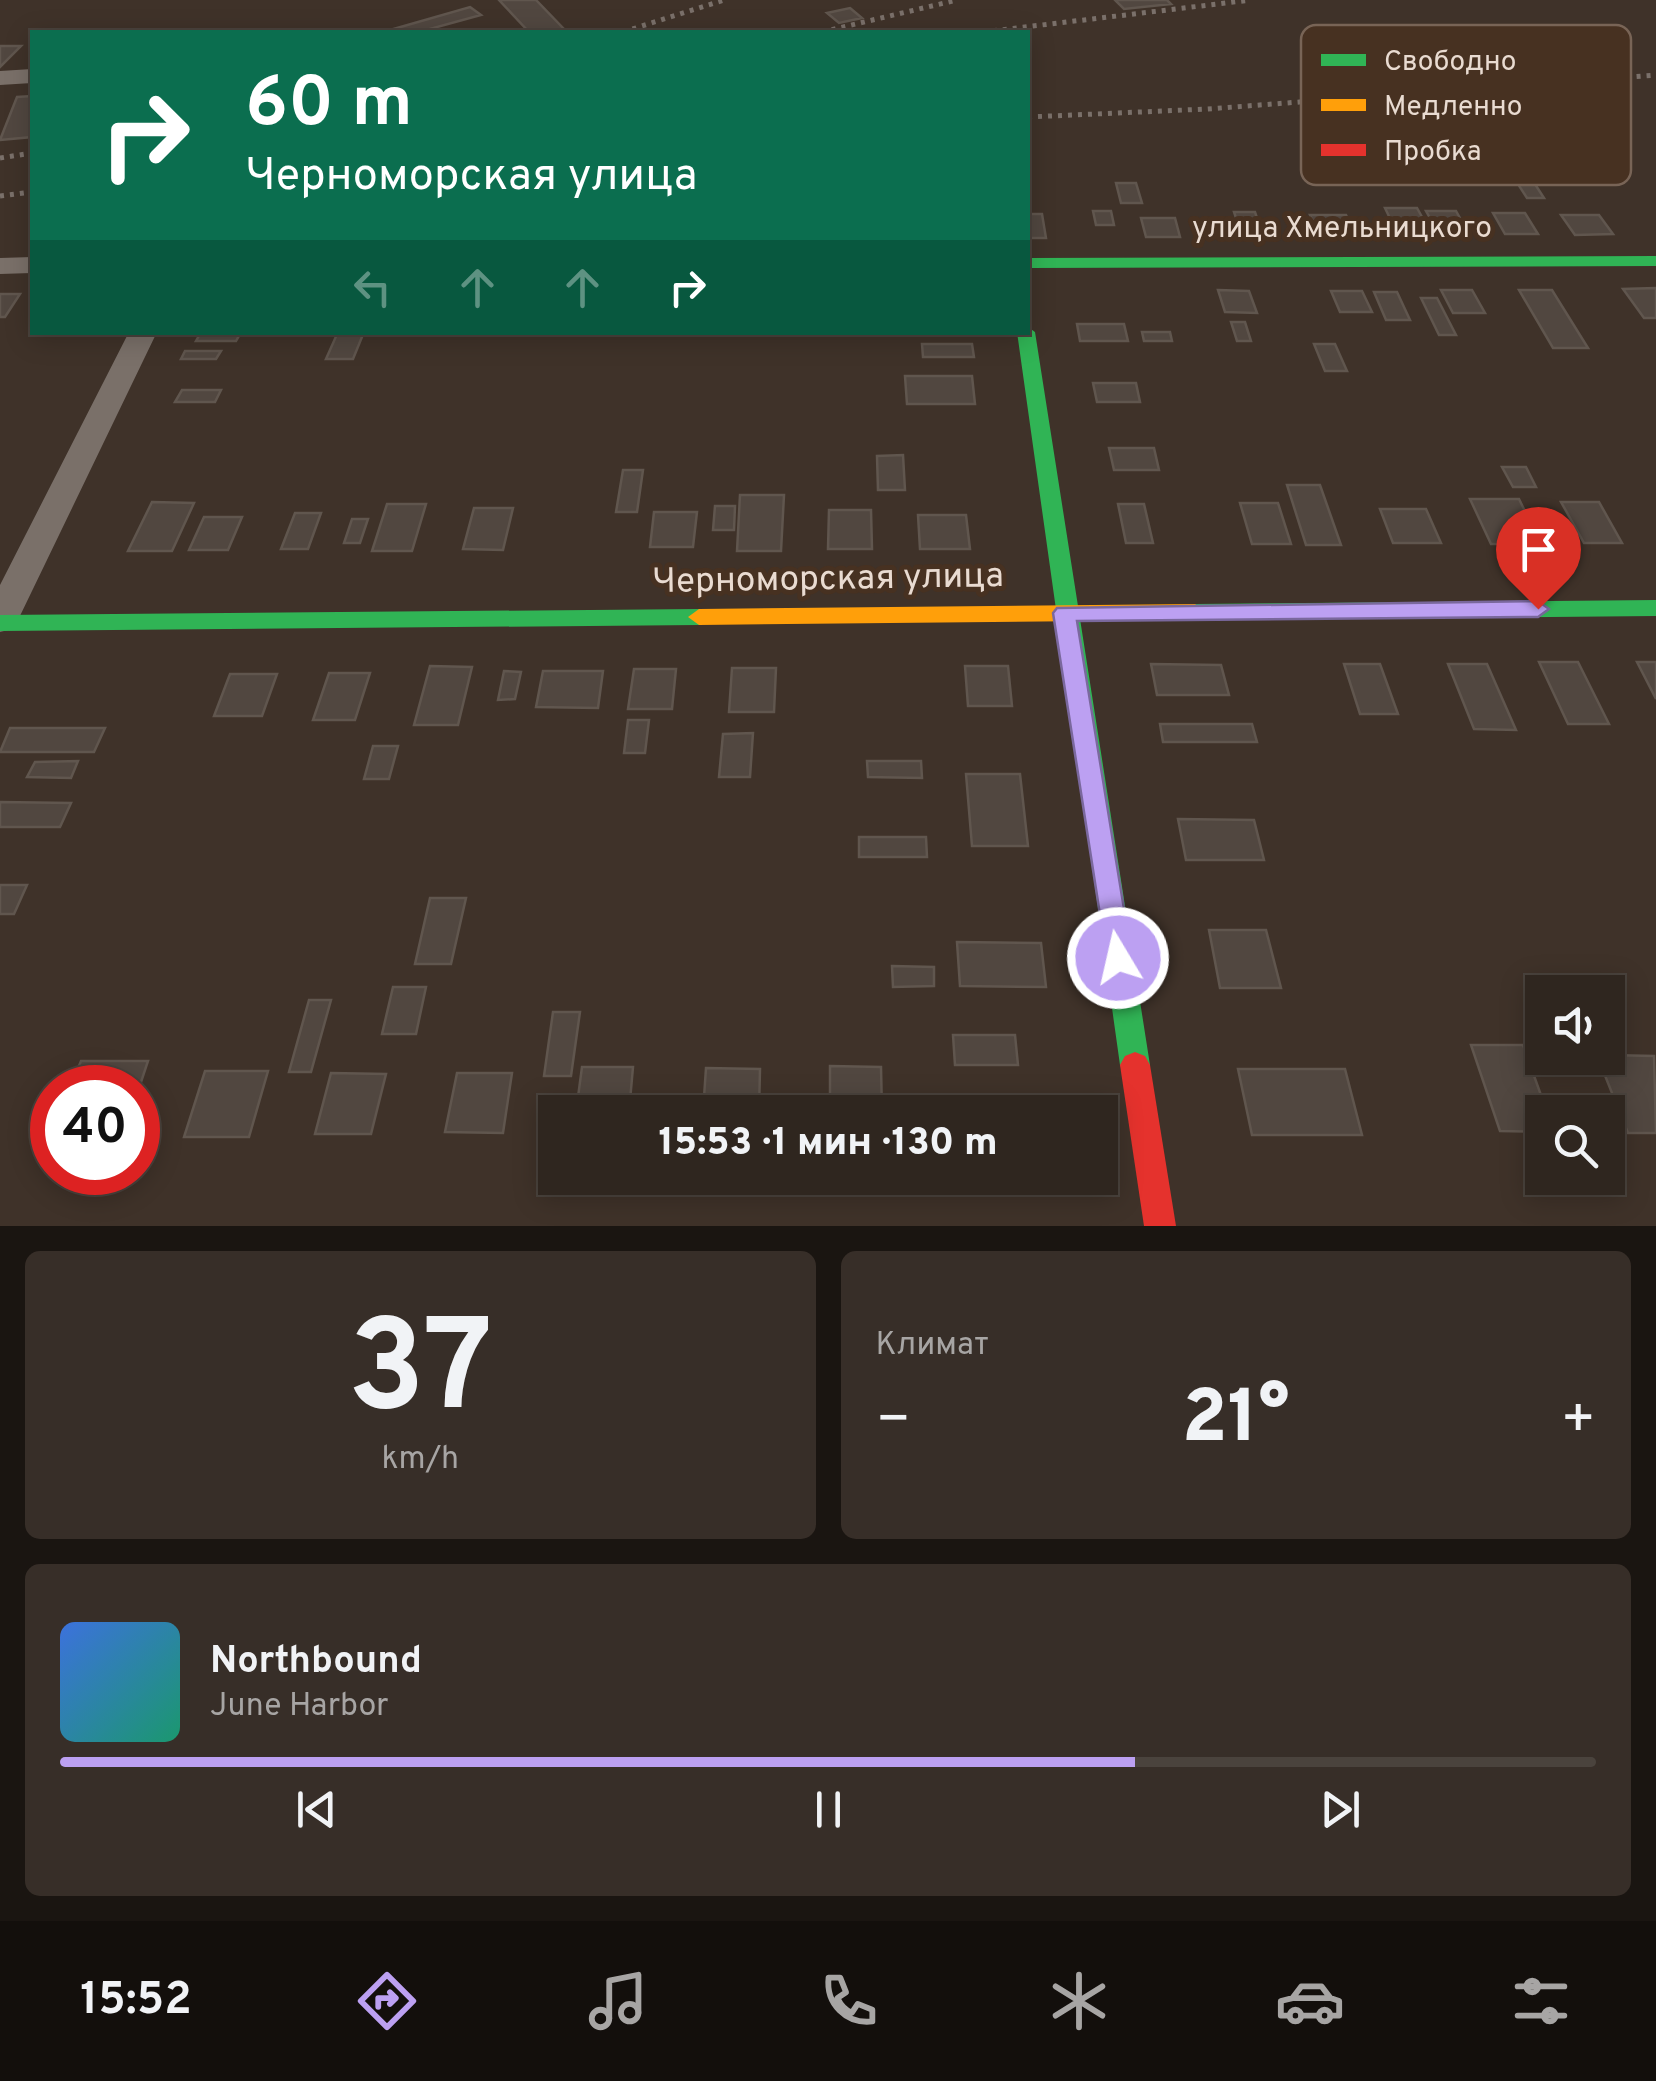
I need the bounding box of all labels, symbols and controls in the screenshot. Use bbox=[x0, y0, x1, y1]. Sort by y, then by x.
legend bbox=[1301, 25, 1631, 185]
text: Свободно bbox=[1384, 45, 1516, 81]
text: 60 m bbox=[245, 62, 413, 151]
icon: right bbox=[80, 70, 210, 200]
text: Медленно bbox=[1384, 90, 1522, 126]
text: Пробка bbox=[1384, 135, 1482, 171]
text: Черноморская улица bbox=[245, 149, 697, 206]
street label: улица Хмельницкого bbox=[1192, 211, 1492, 248]
icon: left bbox=[345, 260, 400, 315]
icon: ahead bbox=[450, 260, 505, 315]
icon: ahead bbox=[555, 260, 610, 315]
icon: right bbox=[660, 260, 715, 315]
pin bbox=[1496, 507, 1581, 610]
icon: arrive bbox=[1511, 522, 1566, 577]
street label: Черноморская улица bbox=[652, 555, 1004, 605]
position arrow bbox=[1066, 906, 1170, 1010]
map controls bbox=[1525, 975, 1625, 1195]
button: sound bbox=[1525, 975, 1625, 1075]
speed limit sign: 40 bbox=[30, 1065, 160, 1195]
button: search bbox=[1525, 1095, 1625, 1195]
text: 15:53 · 1 мин · 130 m bbox=[658, 1120, 998, 1169]
text: 37 bbox=[347, 1292, 493, 1457]
text: Климат bbox=[876, 1326, 989, 1366]
text: 21° bbox=[1182, 1374, 1290, 1469]
text: − bbox=[876, 1387, 911, 1457]
text: + bbox=[1561, 1387, 1596, 1457]
text: km/h bbox=[381, 1440, 459, 1480]
text: Northbound bbox=[210, 1638, 422, 1687]
text: June Harbor bbox=[210, 1687, 389, 1727]
icon: previous bbox=[289, 1782, 344, 1837]
icon: pause bbox=[801, 1782, 856, 1837]
icon: next bbox=[1313, 1782, 1368, 1837]
icon: directions bbox=[352, 1966, 422, 2036]
icon: music bbox=[583, 1966, 653, 2036]
icon: phone bbox=[814, 1966, 884, 2036]
icon: climate bbox=[1044, 1966, 1114, 2036]
icon: car bbox=[1275, 1966, 1345, 2036]
icon: filters bbox=[1506, 1966, 1576, 2036]
text: 15:52 bbox=[80, 1973, 192, 2030]

